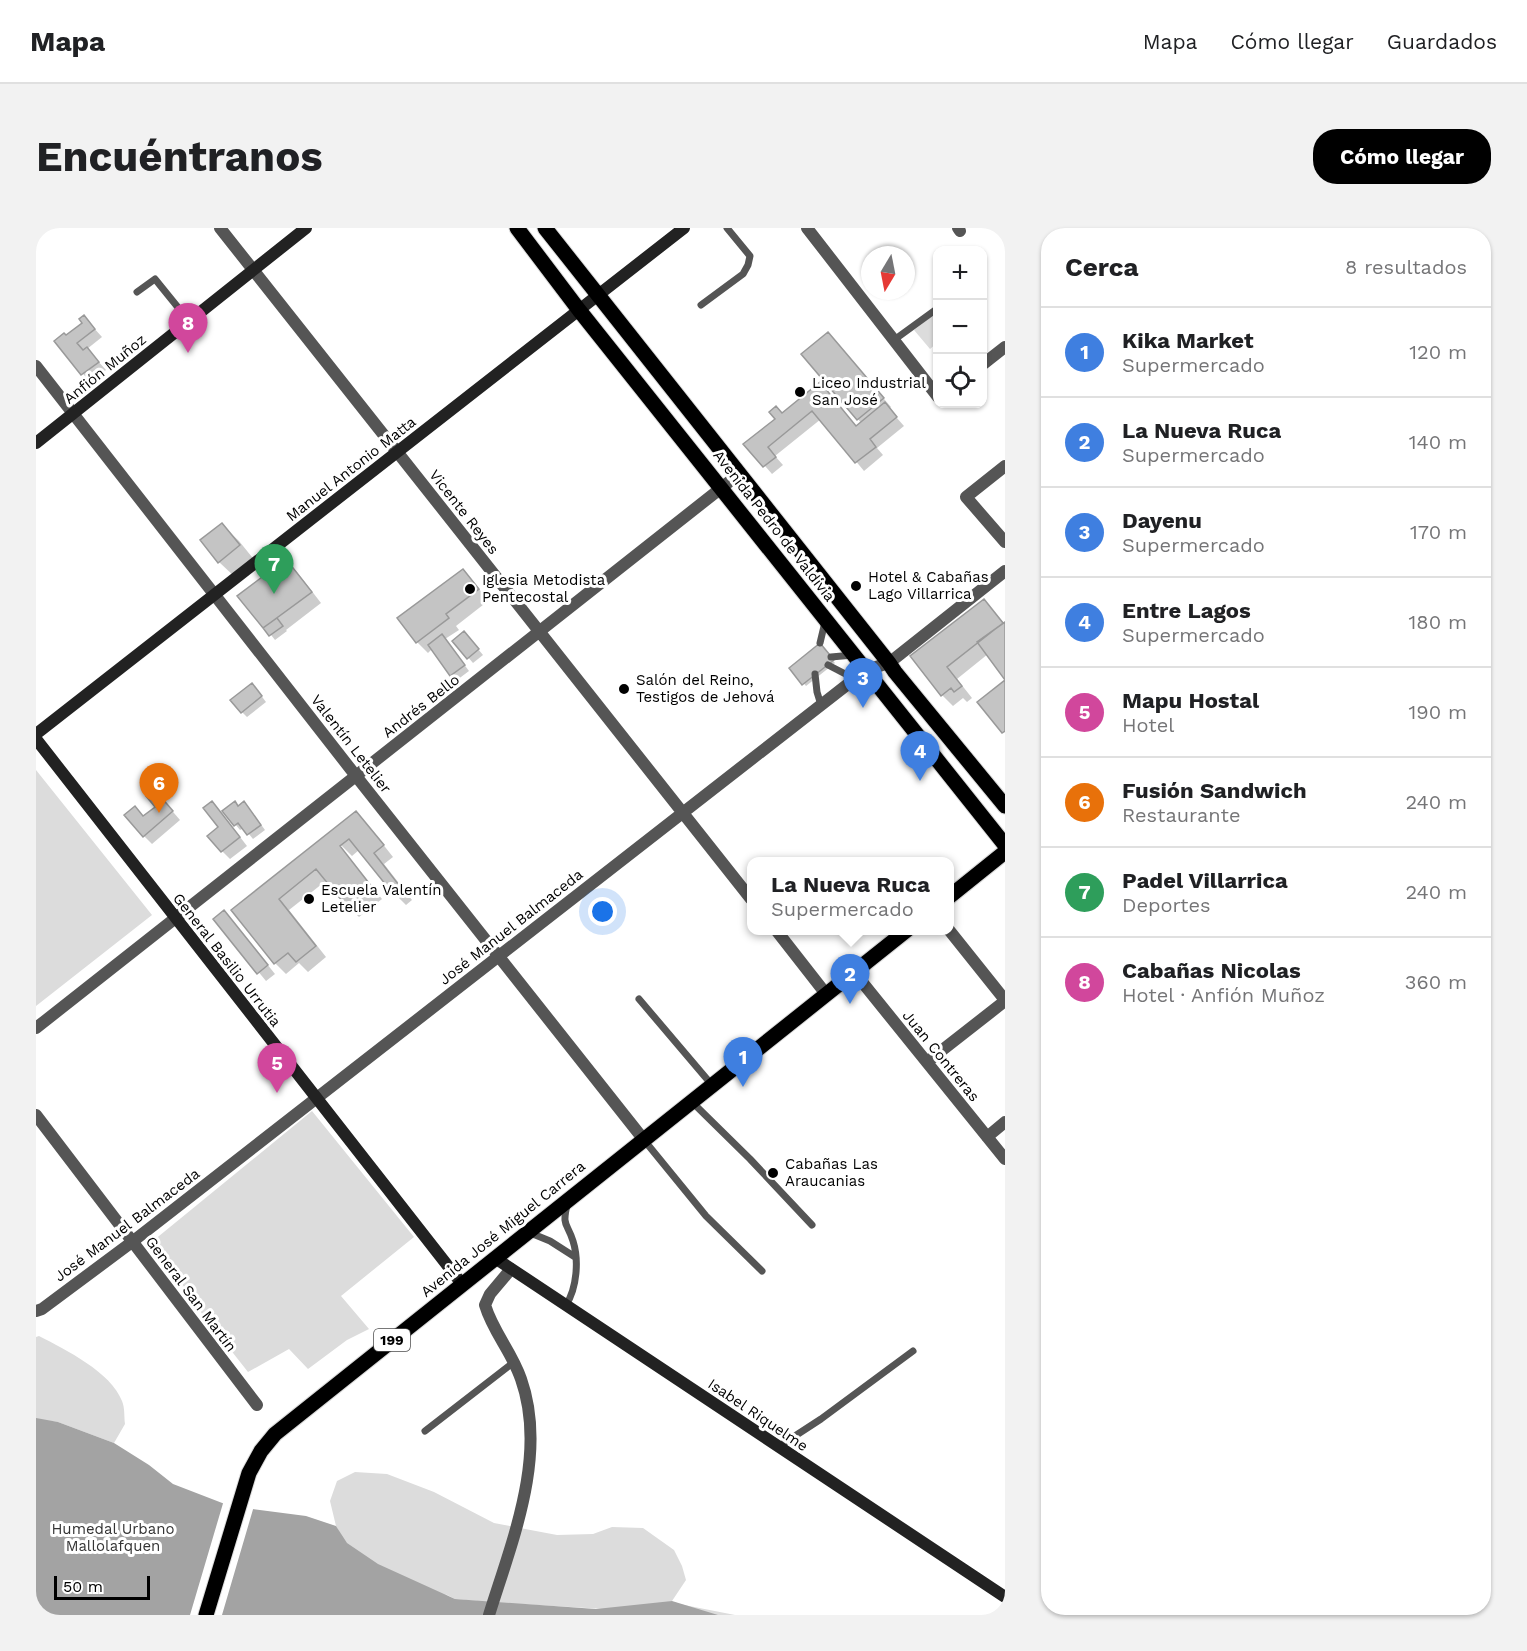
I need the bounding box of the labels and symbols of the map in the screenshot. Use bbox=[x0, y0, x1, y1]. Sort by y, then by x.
north arrow bbox=[861, 246, 915, 300]
pin: 8 bbox=[168, 304, 208, 353]
street label: Anfión Muñoz bbox=[60, 330, 150, 408]
place label: Liceo Industrial San José bbox=[812, 374, 926, 409]
marker: Liceo Industrial San José bbox=[793, 385, 807, 399]
street label: Manuel Antonio Matta bbox=[283, 412, 420, 525]
street label: Avenida Pedro de Valdivia bbox=[709, 447, 839, 606]
street label: Vicente Reyes bbox=[425, 466, 503, 558]
pin: 7 bbox=[254, 544, 294, 594]
place label: Hotel & Cabañas Lago Villarrica bbox=[868, 568, 989, 603]
place label: Iglesia Metodista Pentecostal bbox=[482, 571, 606, 606]
marker: Hotel & Cabañas Lago Villarrica bbox=[849, 579, 863, 593]
marker: Iglesia Metodista Pentecostal bbox=[463, 582, 477, 596]
pin: 3 bbox=[844, 658, 882, 708]
street label: Andrés Bello bbox=[379, 670, 463, 742]
place label: Salón del Reino, Testigos de Jehová bbox=[636, 671, 775, 706]
marker: Salón del Reino, Testigos de Jehová bbox=[617, 682, 631, 696]
street label: Valentín Letelier bbox=[307, 691, 395, 797]
pin: 4 bbox=[900, 732, 940, 781]
pin: 6 bbox=[140, 764, 178, 813]
street label: José Manuel Balmaceda bbox=[436, 865, 587, 989]
place label: Escuela Valentín Letelier bbox=[321, 881, 441, 916]
street label: General Basilio Urrutia bbox=[169, 890, 285, 1031]
marker: Escuela Valentín Letelier bbox=[302, 892, 316, 906]
your location bbox=[588, 897, 617, 926]
pin: 2 bbox=[830, 954, 870, 1004]
street label: Juan Contreras bbox=[899, 1007, 983, 1105]
pin: 1 bbox=[724, 1038, 762, 1087]
pin: 5 bbox=[258, 1044, 296, 1093]
place label: Cabañas Las Araucanias bbox=[785, 1155, 878, 1190]
street label: Avenida José Miguel Carrera bbox=[417, 1157, 589, 1301]
street label: José Manuel Balmaceda bbox=[51, 1164, 204, 1286]
marker: Cabañas Las Araucanias bbox=[766, 1166, 780, 1180]
street label: General San Martín bbox=[142, 1233, 240, 1355]
road number: 199 bbox=[374, 1329, 410, 1351]
street label: Isabel Riquelme bbox=[705, 1375, 811, 1455]
park label: Humedal Urbano Mallolafquen bbox=[51, 1520, 175, 1555]
scale bar bbox=[54, 1573, 150, 1600]

